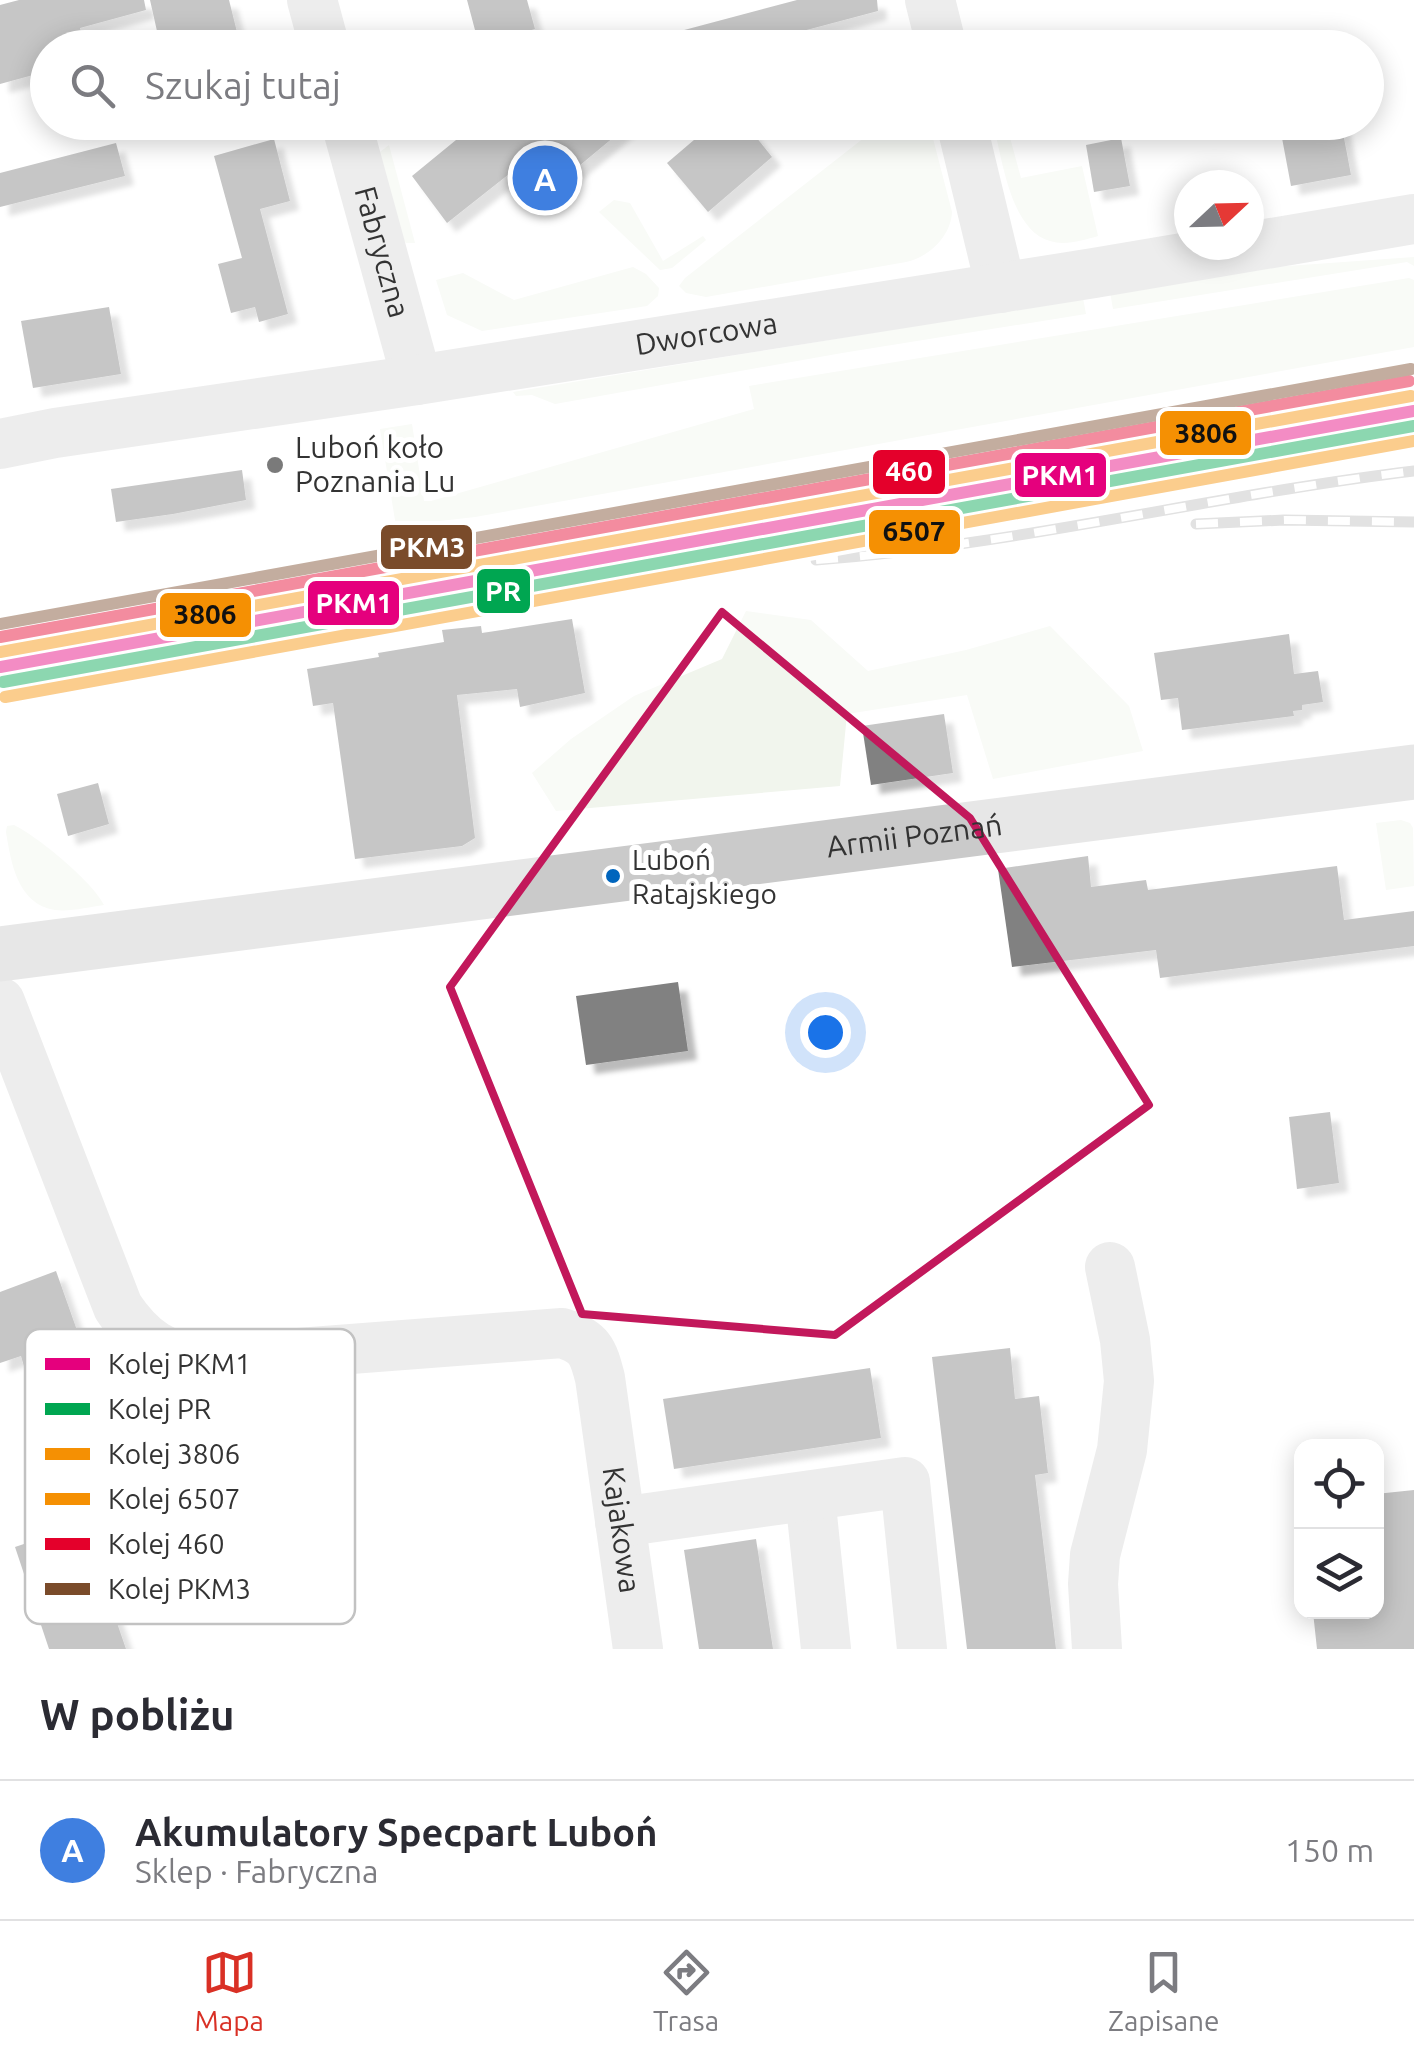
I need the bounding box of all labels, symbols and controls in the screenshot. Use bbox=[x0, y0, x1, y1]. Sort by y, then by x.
search box bbox=[30, 30, 1384, 140]
icon: search bbox=[65, 58, 120, 113]
text: Szukaj tutaj bbox=[145, 64, 341, 106]
pin: A bbox=[512, 140, 578, 216]
north arrow bbox=[1174, 170, 1264, 260]
street label: Fabryczna bbox=[349, 183, 417, 321]
street label: Dworcowa bbox=[633, 305, 780, 361]
line badge: 3806 bbox=[1158, 409, 1253, 457]
text: 3806 bbox=[1174, 417, 1238, 448]
place label: Luboń koło Poznania Lu bbox=[295, 430, 455, 498]
line badge: 460 bbox=[871, 448, 947, 496]
line badge: PKM1 bbox=[1013, 451, 1108, 499]
marker: Luboń koło Poznania Lu bbox=[264, 454, 286, 476]
text: 460 bbox=[885, 455, 933, 486]
text: PKM1 bbox=[1021, 459, 1099, 490]
line badge: 6507 bbox=[867, 508, 962, 556]
text: 6507 bbox=[882, 515, 946, 546]
line badge: PKM3 bbox=[379, 523, 474, 571]
text: PKM3 bbox=[388, 531, 466, 562]
line badge: PR bbox=[475, 567, 532, 615]
text: PR bbox=[485, 575, 521, 606]
line badge: PKM1 bbox=[306, 579, 401, 627]
text: PKM1 bbox=[315, 587, 393, 618]
line badge: 3806 bbox=[158, 591, 253, 639]
text: 3806 bbox=[173, 598, 237, 629]
street label: Armii Poznań bbox=[825, 807, 1004, 863]
place label: Luboń Ratajskiego bbox=[632, 844, 777, 909]
marker: Luboń Ratajskiego bbox=[603, 866, 623, 886]
your location bbox=[800, 1007, 851, 1058]
legend bbox=[25, 1329, 355, 1624]
text: Kolej PKM1 bbox=[108, 1348, 251, 1379]
text: Kolej PR bbox=[108, 1393, 211, 1424]
text: Kolej 3806 bbox=[108, 1438, 240, 1469]
map controls bbox=[1294, 1439, 1384, 1619]
button: locate bbox=[1294, 1439, 1384, 1529]
street label: Kajakowa bbox=[597, 1464, 648, 1595]
text: Kolej 6507 bbox=[108, 1483, 240, 1514]
text: Kolej 460 bbox=[108, 1528, 224, 1559]
button: layers bbox=[1294, 1529, 1384, 1619]
text: Kolej PKM3 bbox=[108, 1573, 251, 1604]
text: W pobliżu bbox=[40, 1691, 235, 1738]
text: Akumulatory Specpart Luboń bbox=[135, 1811, 657, 1853]
text: A bbox=[61, 1832, 84, 1868]
text: 150 m bbox=[1285, 1832, 1374, 1868]
text: Sklep · Fabryczna bbox=[135, 1853, 379, 1889]
tab: Mapa bbox=[194, 1945, 264, 2036]
tab: Trasa bbox=[653, 1945, 719, 2036]
tab: Zapisane bbox=[1108, 1945, 1220, 2036]

